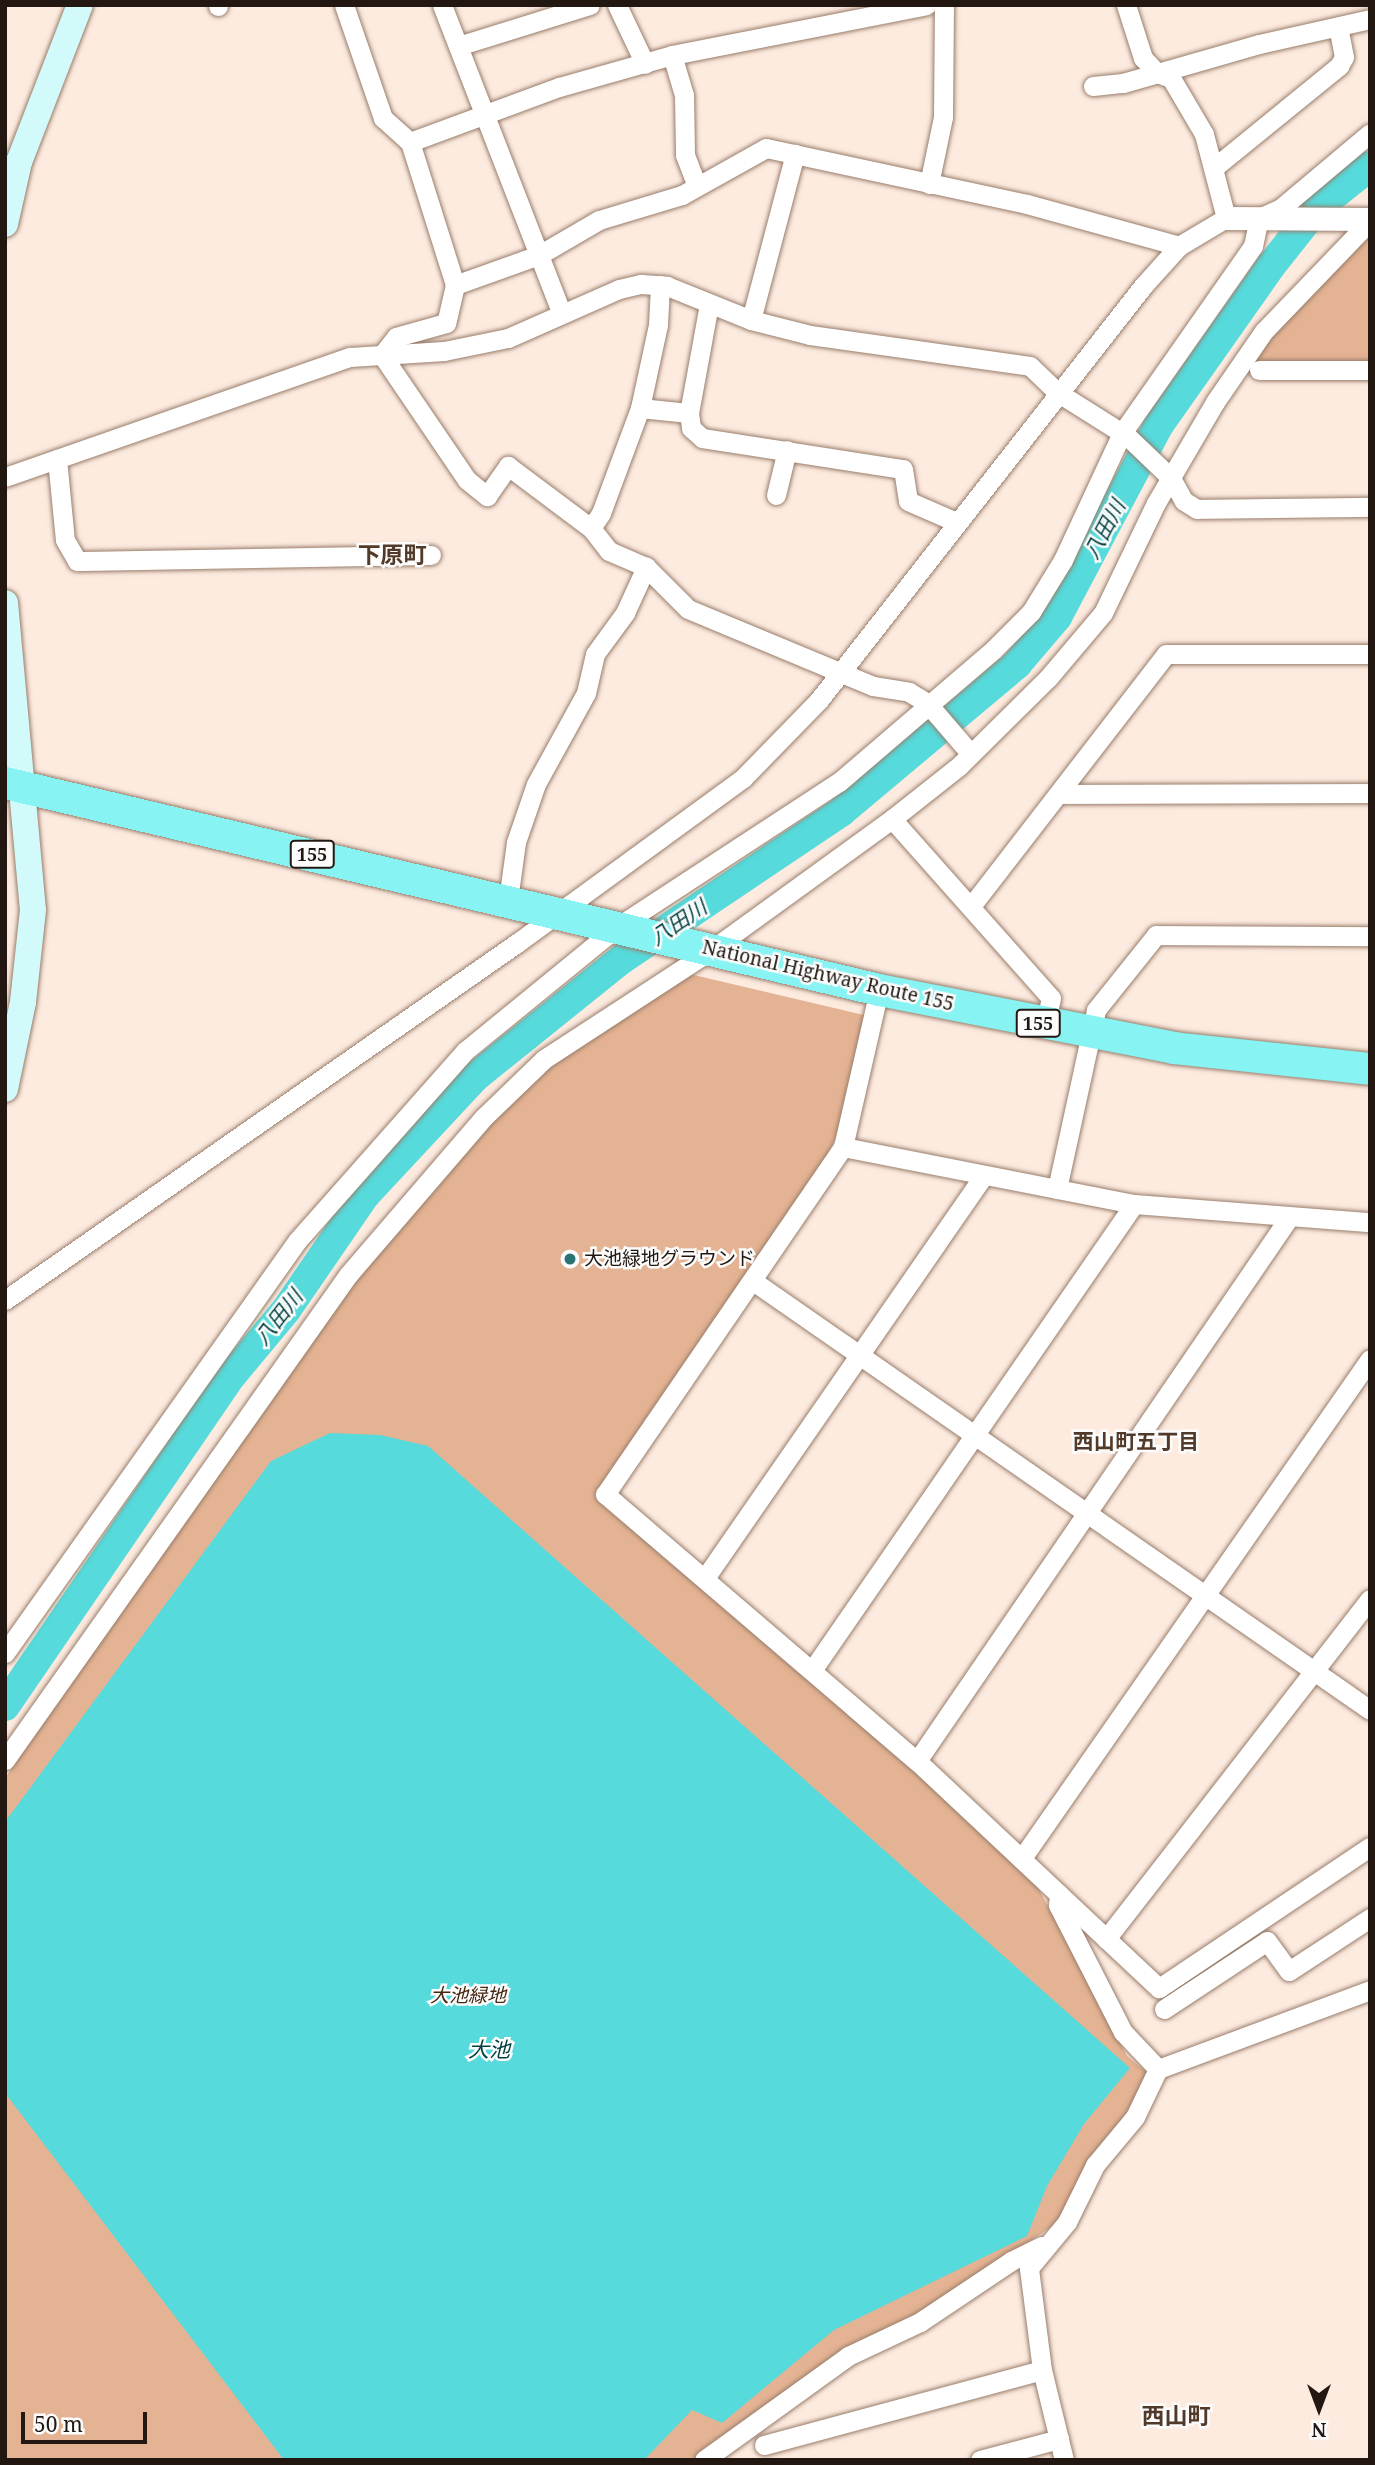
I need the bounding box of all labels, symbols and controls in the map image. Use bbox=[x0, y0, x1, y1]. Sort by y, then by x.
water label: 八田川 bbox=[1078, 495, 1130, 563]
district label: 下原町 bbox=[358, 540, 426, 568]
road number: 155 bbox=[289, 840, 335, 868]
water label: 八田川 bbox=[645, 894, 711, 950]
street label: National Highway Route 155 bbox=[700, 936, 956, 1016]
road number: 155 bbox=[1015, 1008, 1061, 1038]
place label: 大池緑地グラウンド bbox=[584, 1248, 755, 1270]
marker: 大池緑地グラウンド bbox=[562, 1251, 578, 1267]
water label: 八田川 bbox=[249, 1284, 307, 1350]
district label: 西山町五丁目 bbox=[1073, 1428, 1199, 1454]
park label: 大池緑地 bbox=[430, 1985, 506, 2007]
water label: 大池 bbox=[468, 2036, 510, 2062]
north arrow bbox=[1284, 2374, 1354, 2444]
scale bar bbox=[24, 2398, 150, 2442]
district label: 西山町 bbox=[1142, 2401, 1210, 2429]
text: 50 m bbox=[34, 2410, 83, 2438]
text: N bbox=[1312, 2417, 1327, 2443]

